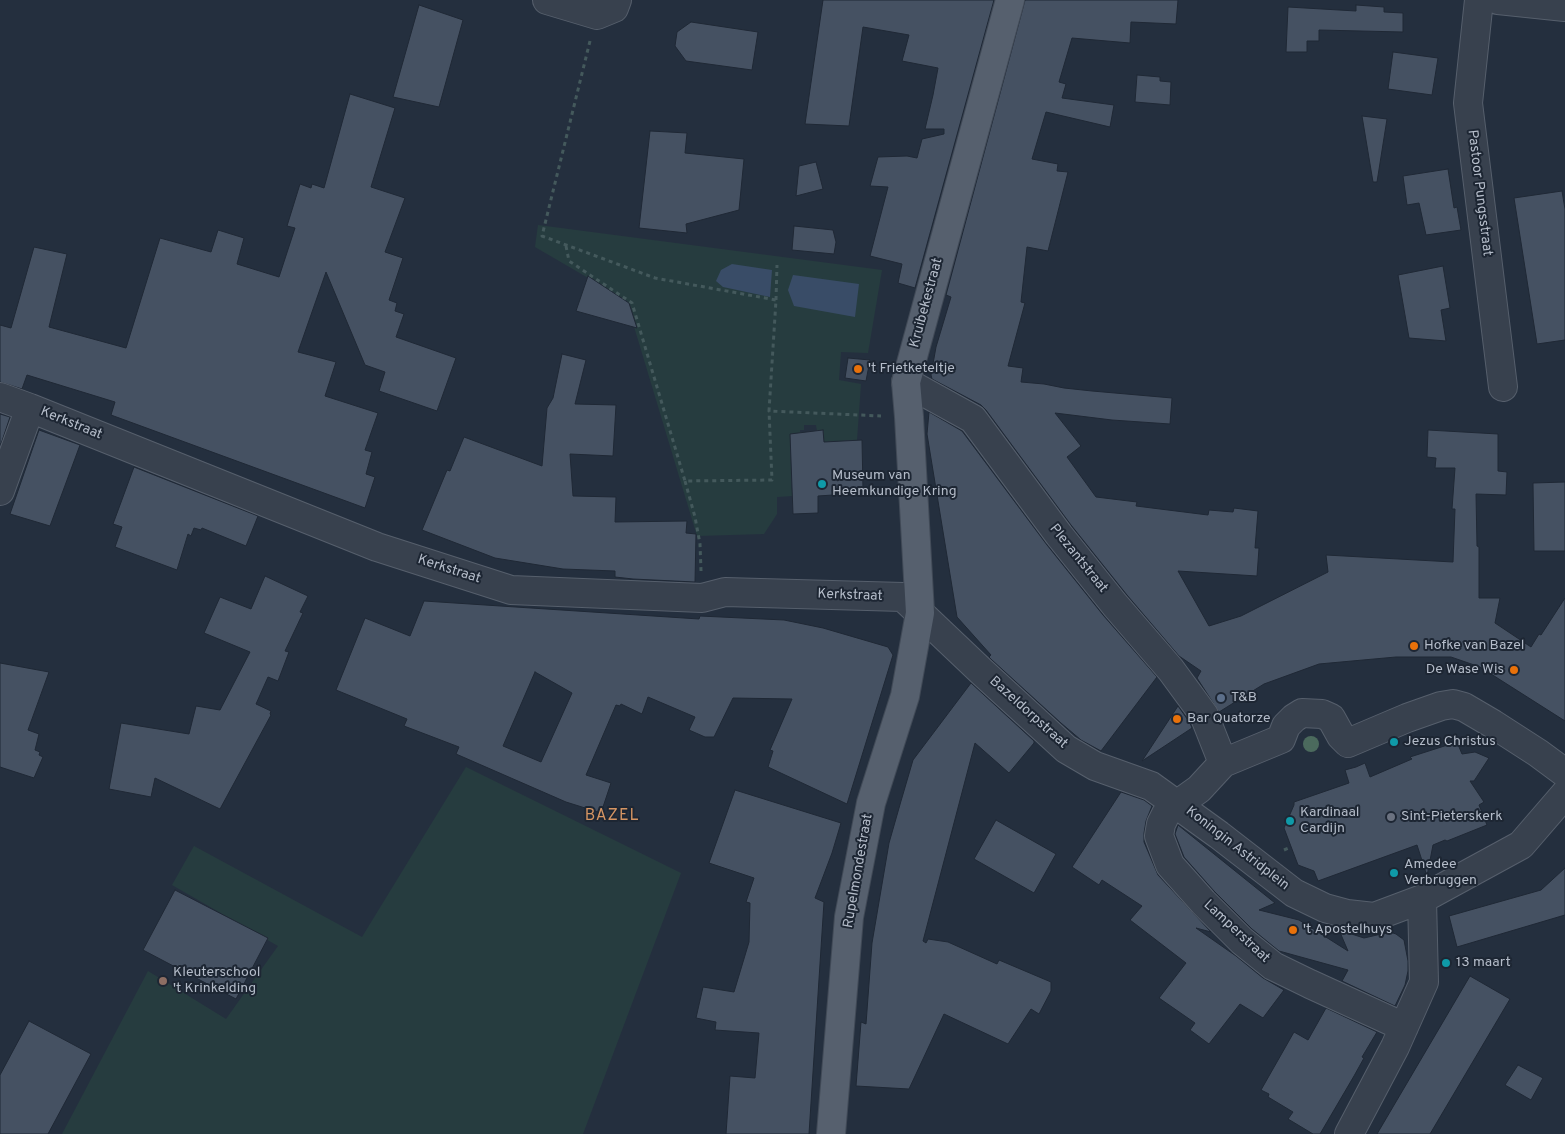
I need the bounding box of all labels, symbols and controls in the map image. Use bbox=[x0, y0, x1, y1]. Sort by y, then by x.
street label: Pastoor Pungsstraat bbox=[1463, 129, 1495, 257]
street label: Kruibekestraat bbox=[907, 256, 947, 350]
place label: 't Frietketeltje bbox=[868, 361, 955, 377]
marker: 't Frietketeltje bbox=[852, 363, 864, 375]
street label: Kerkstraat bbox=[38, 404, 104, 444]
place label: Museum van Heemkundige Kring bbox=[832, 468, 957, 501]
marker: Museum van Heemkundige Kring bbox=[816, 478, 828, 490]
street label: Plezantstraat bbox=[1045, 521, 1111, 597]
street label: Kerkstraat bbox=[415, 552, 483, 588]
street label: Kerkstraat bbox=[817, 586, 883, 606]
place label: Hofke van Bazel bbox=[1424, 638, 1524, 654]
marker: Hofke van Bazel bbox=[1408, 640, 1420, 652]
place label: De Wase Wis bbox=[1426, 662, 1504, 678]
marker: De Wase Wis bbox=[1508, 664, 1520, 676]
street label: Bazeldorpstraat bbox=[985, 673, 1071, 753]
place label: T&B bbox=[1231, 690, 1257, 706]
marker: T&B bbox=[1215, 692, 1227, 704]
place label: Bar Quatorze bbox=[1187, 711, 1271, 727]
marker: Bar Quatorze bbox=[1171, 713, 1183, 725]
place label: Jezus Christus bbox=[1404, 734, 1496, 750]
marker: Jezus Christus bbox=[1388, 736, 1400, 748]
street label: Koningin Astridplein bbox=[1182, 803, 1292, 895]
place label: Kardinaal Cardijn bbox=[1300, 805, 1360, 838]
district label: BAZEL bbox=[584, 807, 640, 827]
place label: Sint-Pieterskerk bbox=[1401, 809, 1503, 825]
marker: Sint-Pieterskerk bbox=[1385, 811, 1397, 823]
street label: Rupelmondestraat bbox=[841, 813, 877, 929]
marker: Kardinaal Cardijn bbox=[1284, 815, 1296, 827]
place label: Amedee Verbruggen bbox=[1404, 857, 1477, 890]
marker: Amedee Verbruggen bbox=[1388, 867, 1400, 879]
street label: Lamperstraat bbox=[1199, 897, 1273, 967]
place label: 't Apostelhuys bbox=[1303, 922, 1392, 938]
marker: 't Apostelhuys bbox=[1287, 924, 1299, 936]
place label: 13 maart bbox=[1456, 955, 1511, 971]
marker: 13 maart bbox=[1440, 957, 1452, 969]
place label: Kleuterschool 't Krinkelding bbox=[173, 965, 260, 998]
marker: Kleuterschool 't Krinkelding bbox=[157, 975, 169, 987]

